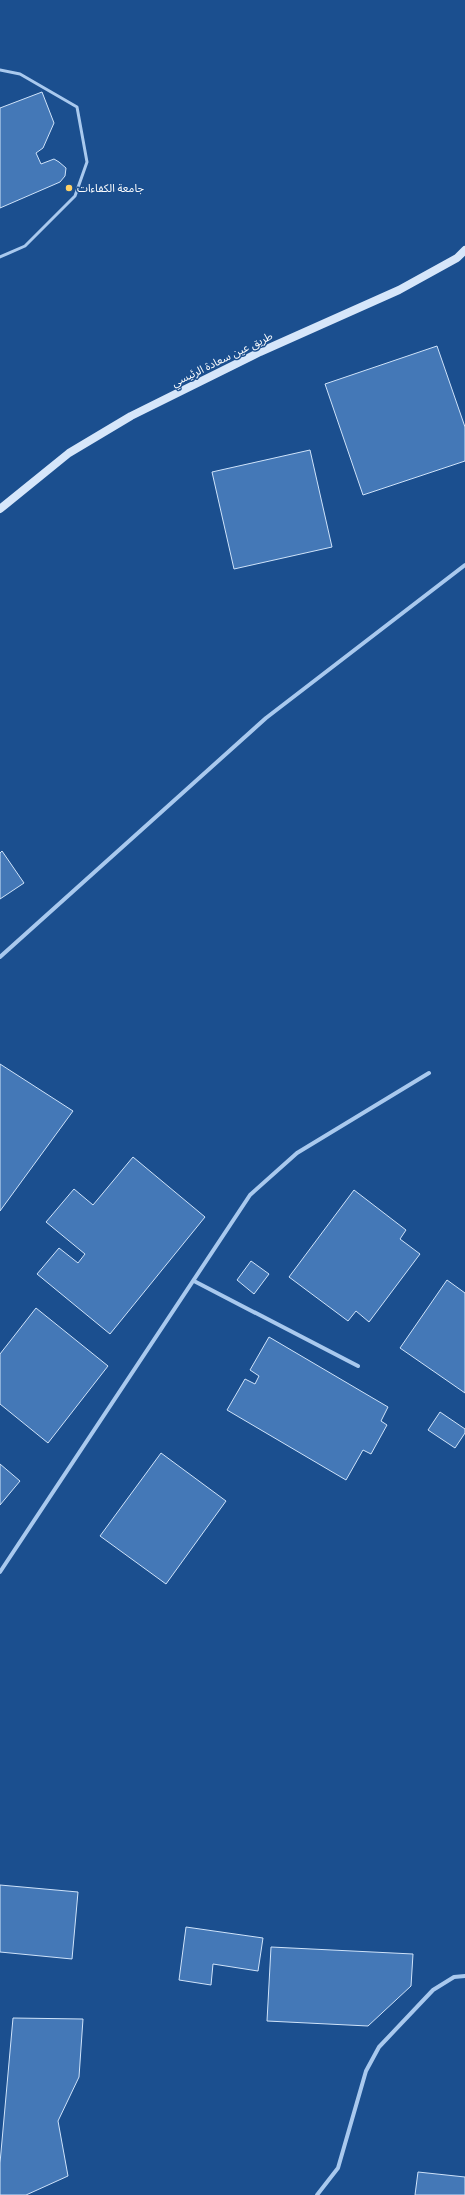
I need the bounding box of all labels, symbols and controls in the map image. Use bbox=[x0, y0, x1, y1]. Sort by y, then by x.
place label: جامعة الكفاءات bbox=[77, 181, 145, 195]
marker: جامعة الكفاءات bbox=[64, 183, 74, 193]
street label: طريق عين سعادة الرئيسي bbox=[169, 328, 276, 392]

